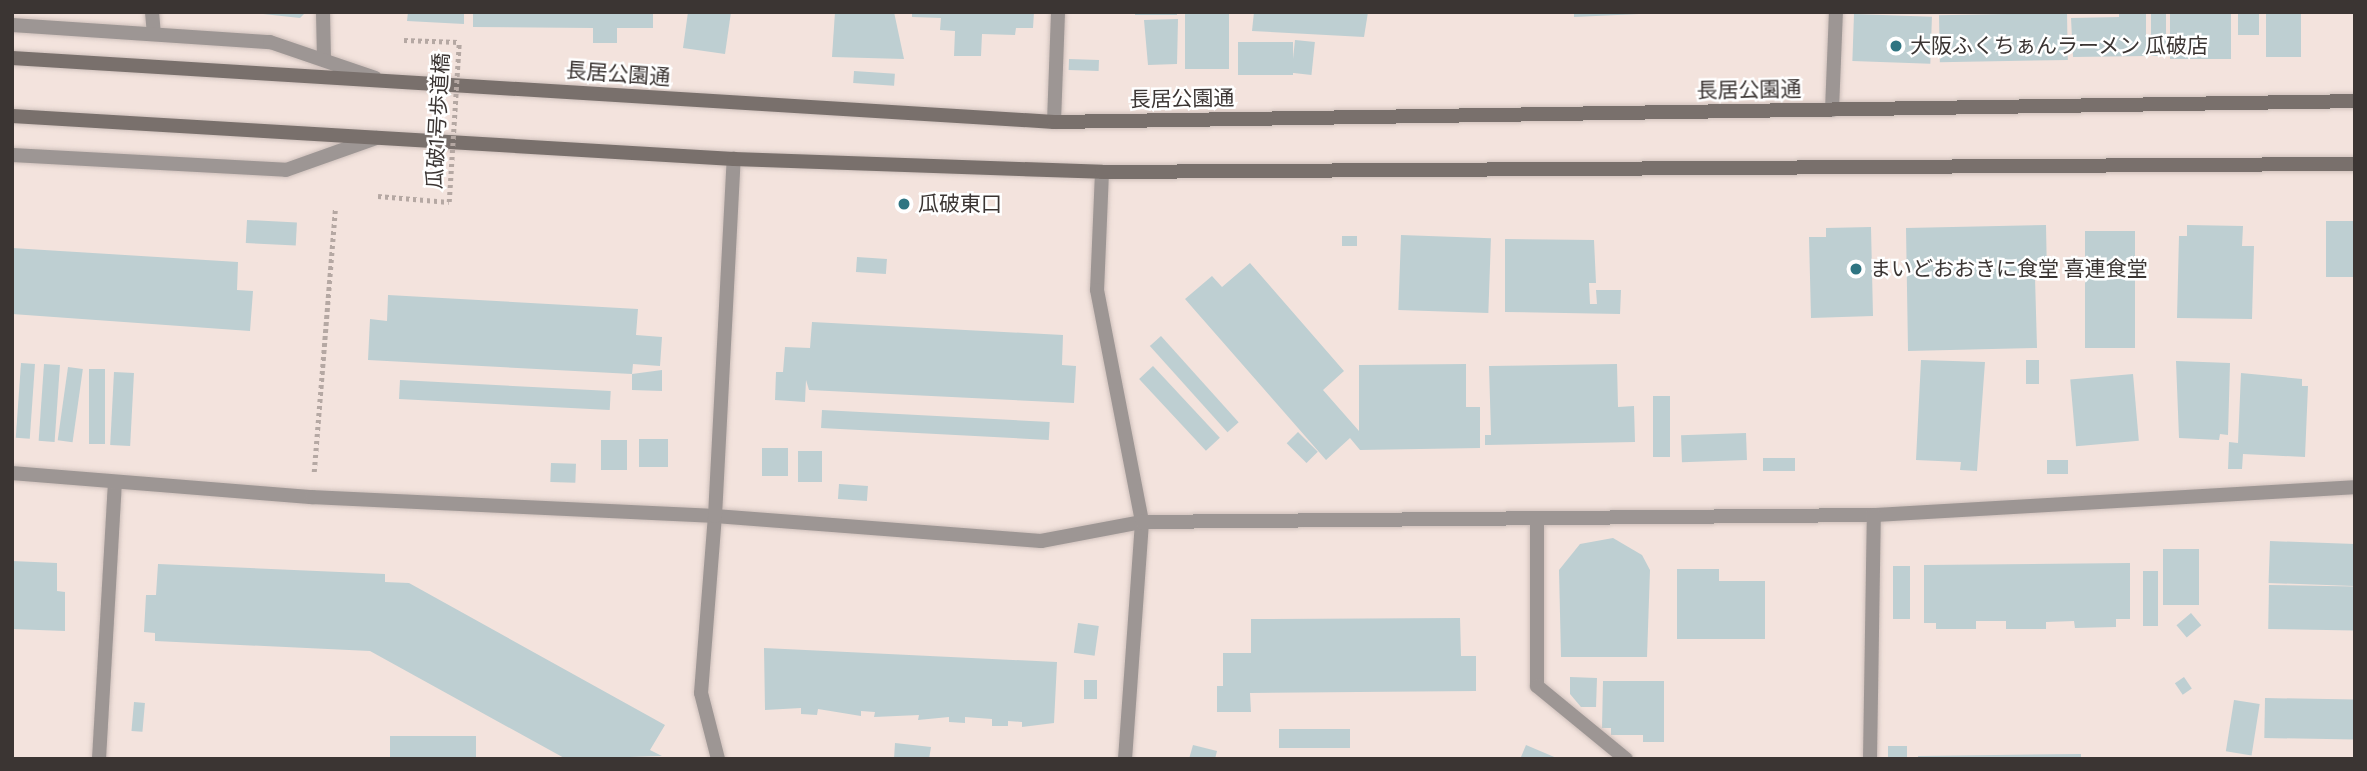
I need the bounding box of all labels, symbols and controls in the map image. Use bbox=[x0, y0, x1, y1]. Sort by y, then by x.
place label: 大阪ふくちぁんラーメン 瓜破店 bbox=[1910, 33, 2209, 59]
marker: 大阪ふくちぁんラーメン 瓜破店 bbox=[1888, 38, 1904, 54]
street label: 瓜破1号歩道橋 bbox=[422, 52, 454, 190]
street label: 長居公園通 bbox=[565, 58, 671, 90]
street label: 長居公園通 bbox=[1696, 76, 1802, 104]
street label: 長居公園通 bbox=[1129, 85, 1235, 113]
place label: 瓜破東口 bbox=[918, 191, 1002, 217]
marker: 瓜破東口 bbox=[896, 196, 912, 212]
place label: まいどおおきに食堂 喜連食堂 bbox=[1870, 256, 2148, 282]
marker: まいどおおきに食堂 喜連食堂 bbox=[1848, 261, 1864, 277]

